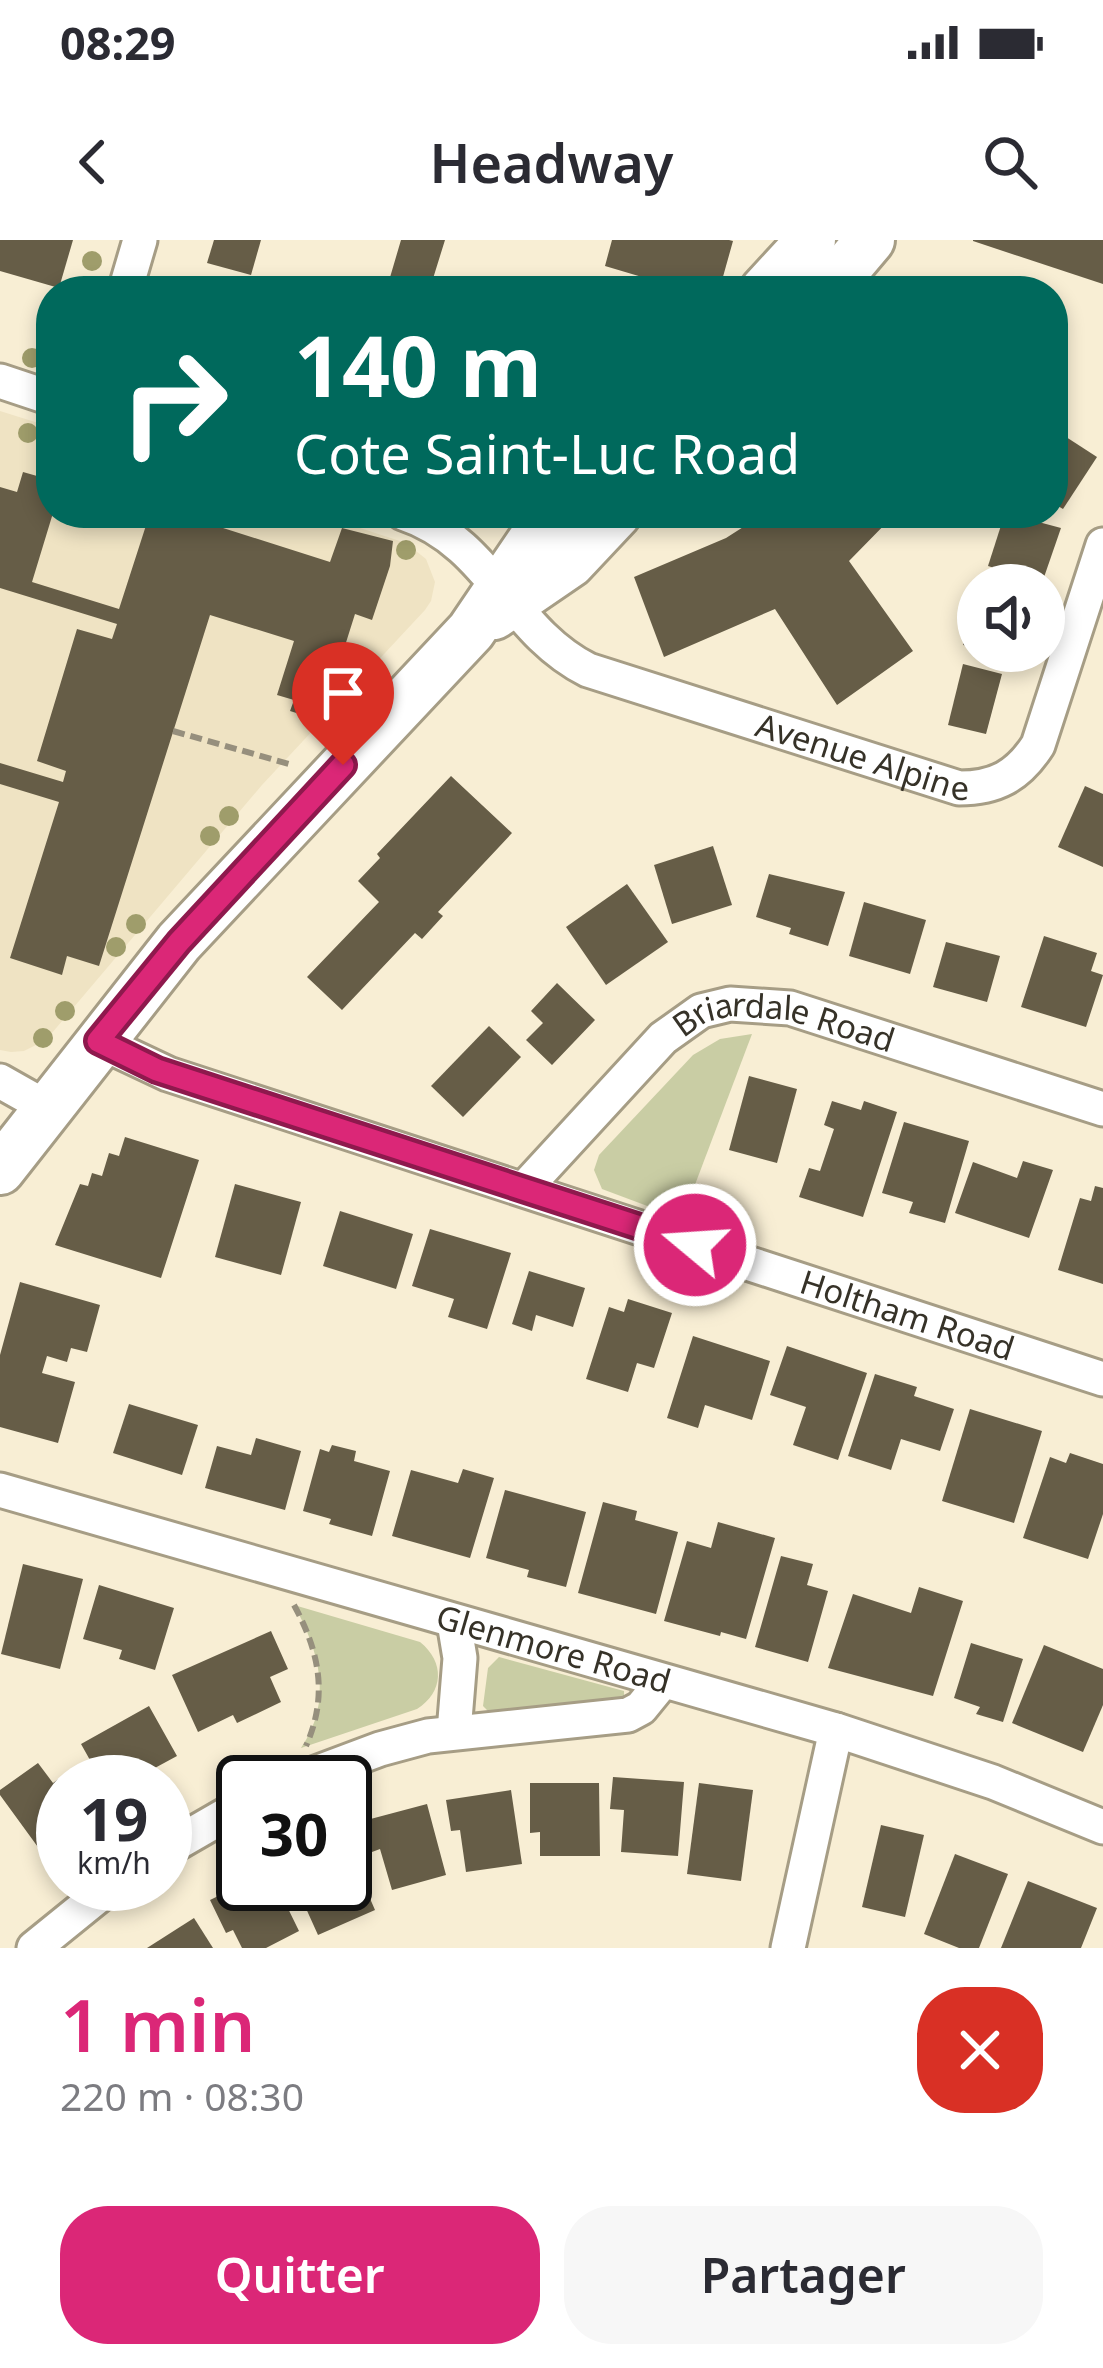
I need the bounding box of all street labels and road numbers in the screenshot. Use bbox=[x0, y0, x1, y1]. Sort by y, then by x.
street label: Avenue Alpine bbox=[750, 702, 969, 810]
street label: Briardale Road bbox=[663, 981, 900, 1062]
street label: Holtham Road bbox=[795, 1259, 1020, 1371]
street label: Glenmore Road bbox=[431, 1593, 676, 1703]

